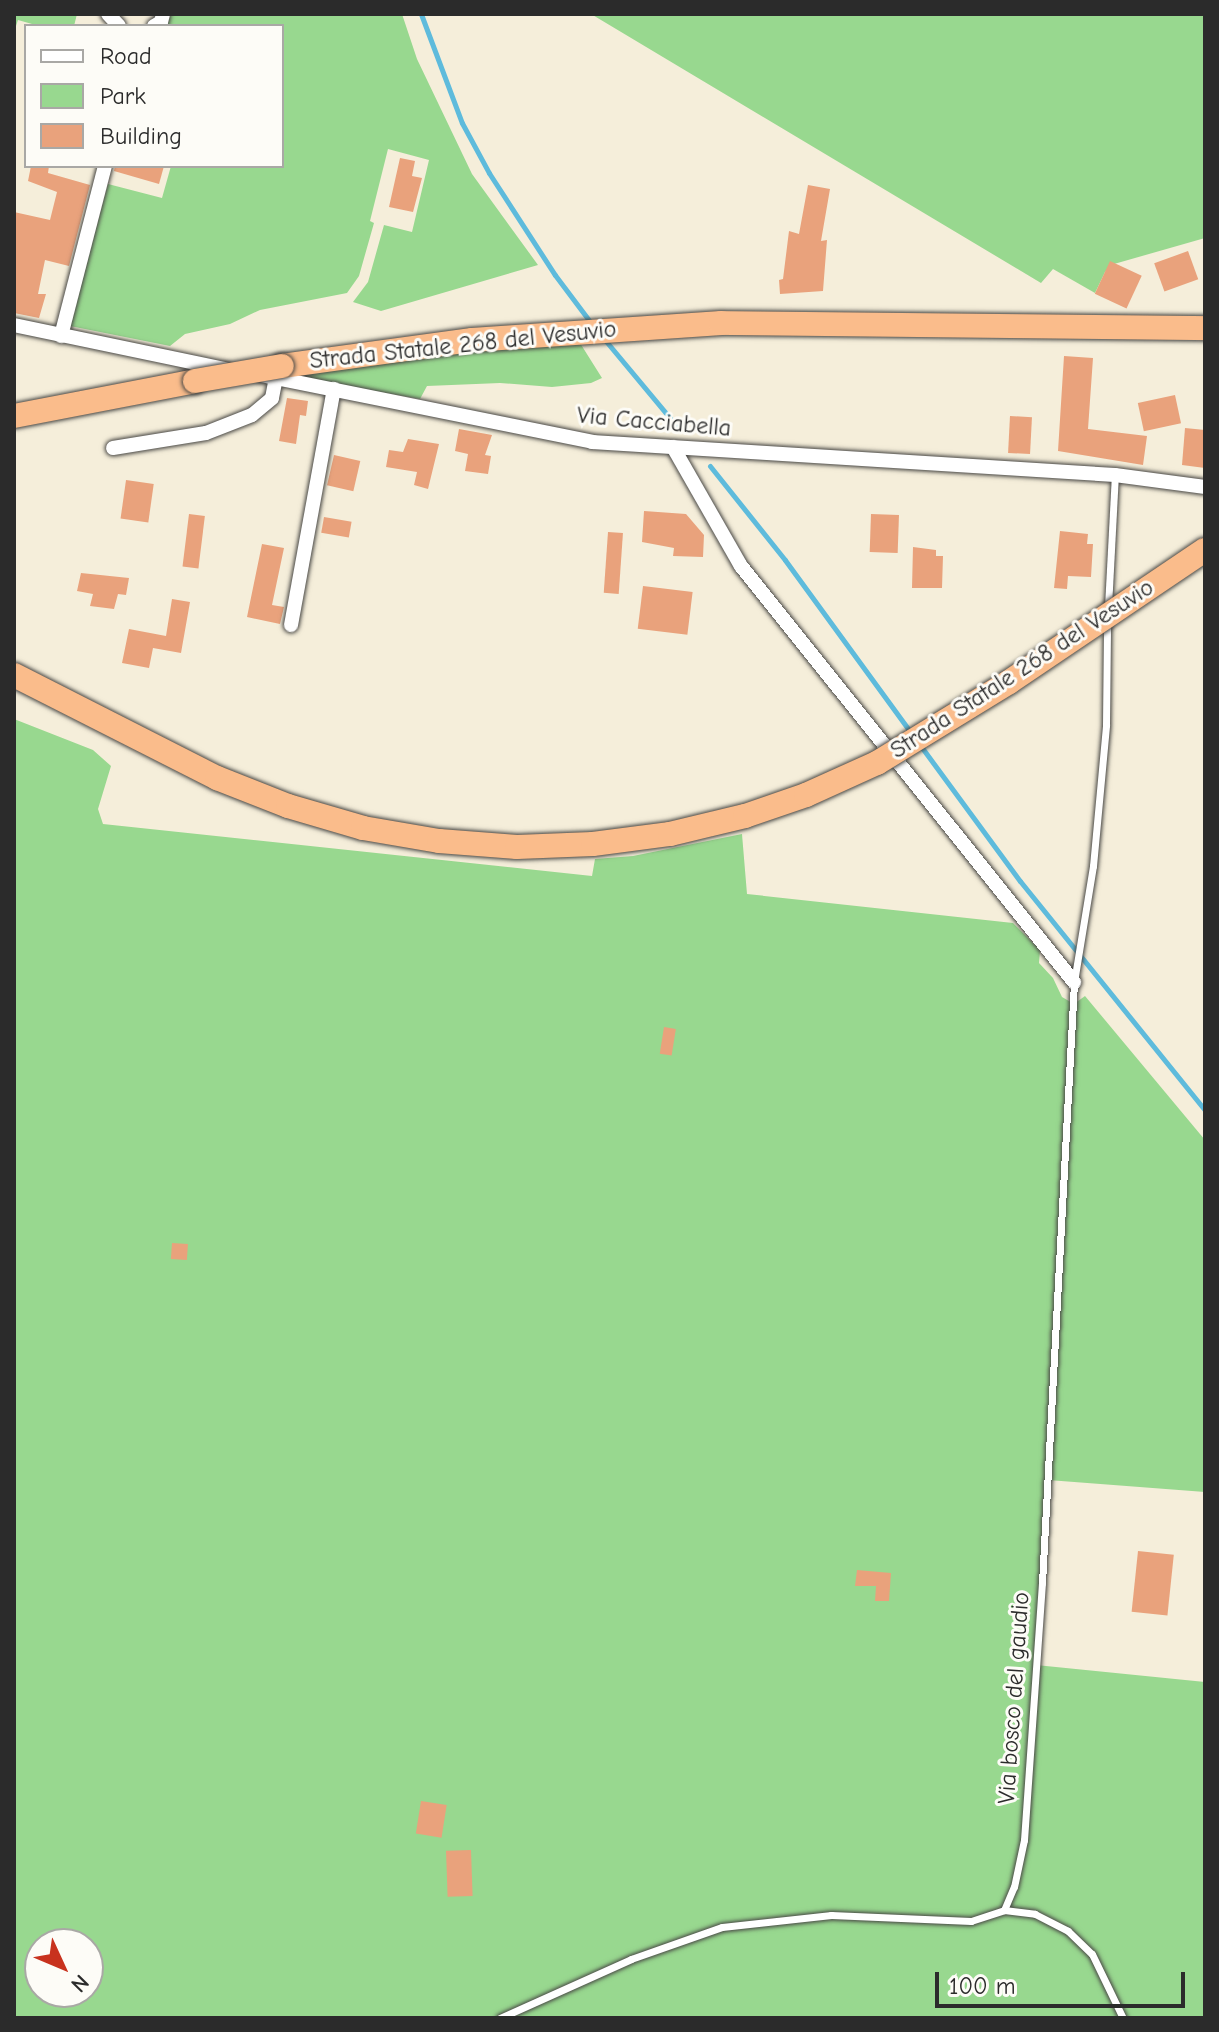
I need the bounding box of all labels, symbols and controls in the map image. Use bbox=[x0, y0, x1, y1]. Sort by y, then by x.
legend bbox=[24, 24, 284, 168]
text: Road bbox=[100, 42, 152, 70]
text: Park bbox=[100, 82, 146, 110]
text: Building bbox=[100, 122, 182, 150]
street label: Strada Statale 268 del Vesuvio bbox=[308, 315, 618, 375]
street label: Via Cacciabella bbox=[576, 401, 732, 443]
street label: Strada Statale 268 del Vesuvio bbox=[885, 573, 1159, 765]
street label: Via bosco del gaudio bbox=[992, 1591, 1036, 1805]
north arrow bbox=[24, 1928, 104, 2008]
scale bar bbox=[939, 1956, 1189, 2006]
text: N bbox=[65, 1969, 94, 1997]
text: 100 m bbox=[949, 1972, 1016, 2000]

